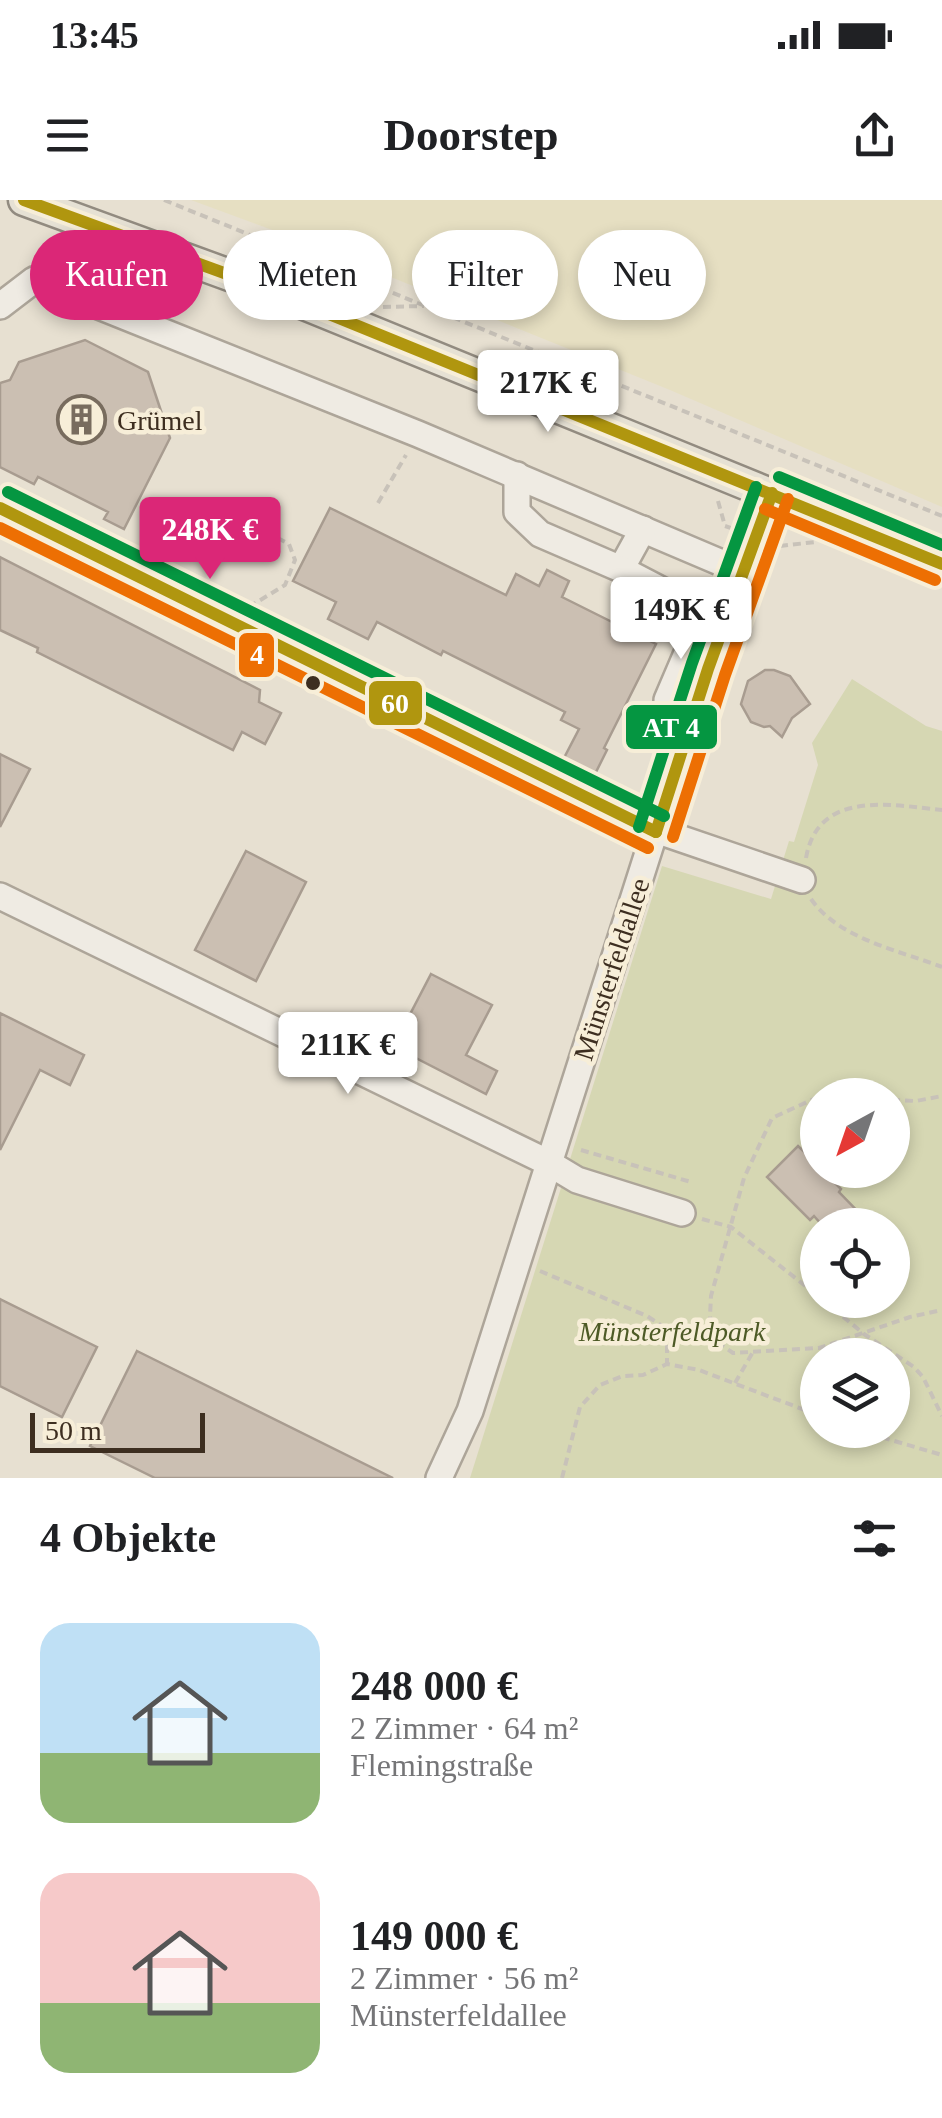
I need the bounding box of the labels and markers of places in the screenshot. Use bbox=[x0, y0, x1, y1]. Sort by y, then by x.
pin: 217K € bbox=[467, 350, 629, 435]
building icon: Grümel bbox=[56, 394, 108, 446]
place label: Grümel bbox=[117, 405, 203, 436]
pin: 248K € bbox=[129, 497, 291, 582]
pin: 149K € bbox=[600, 577, 762, 662]
unlabelled marker bbox=[303, 673, 323, 693]
pin: 211K € bbox=[267, 1012, 429, 1097]

